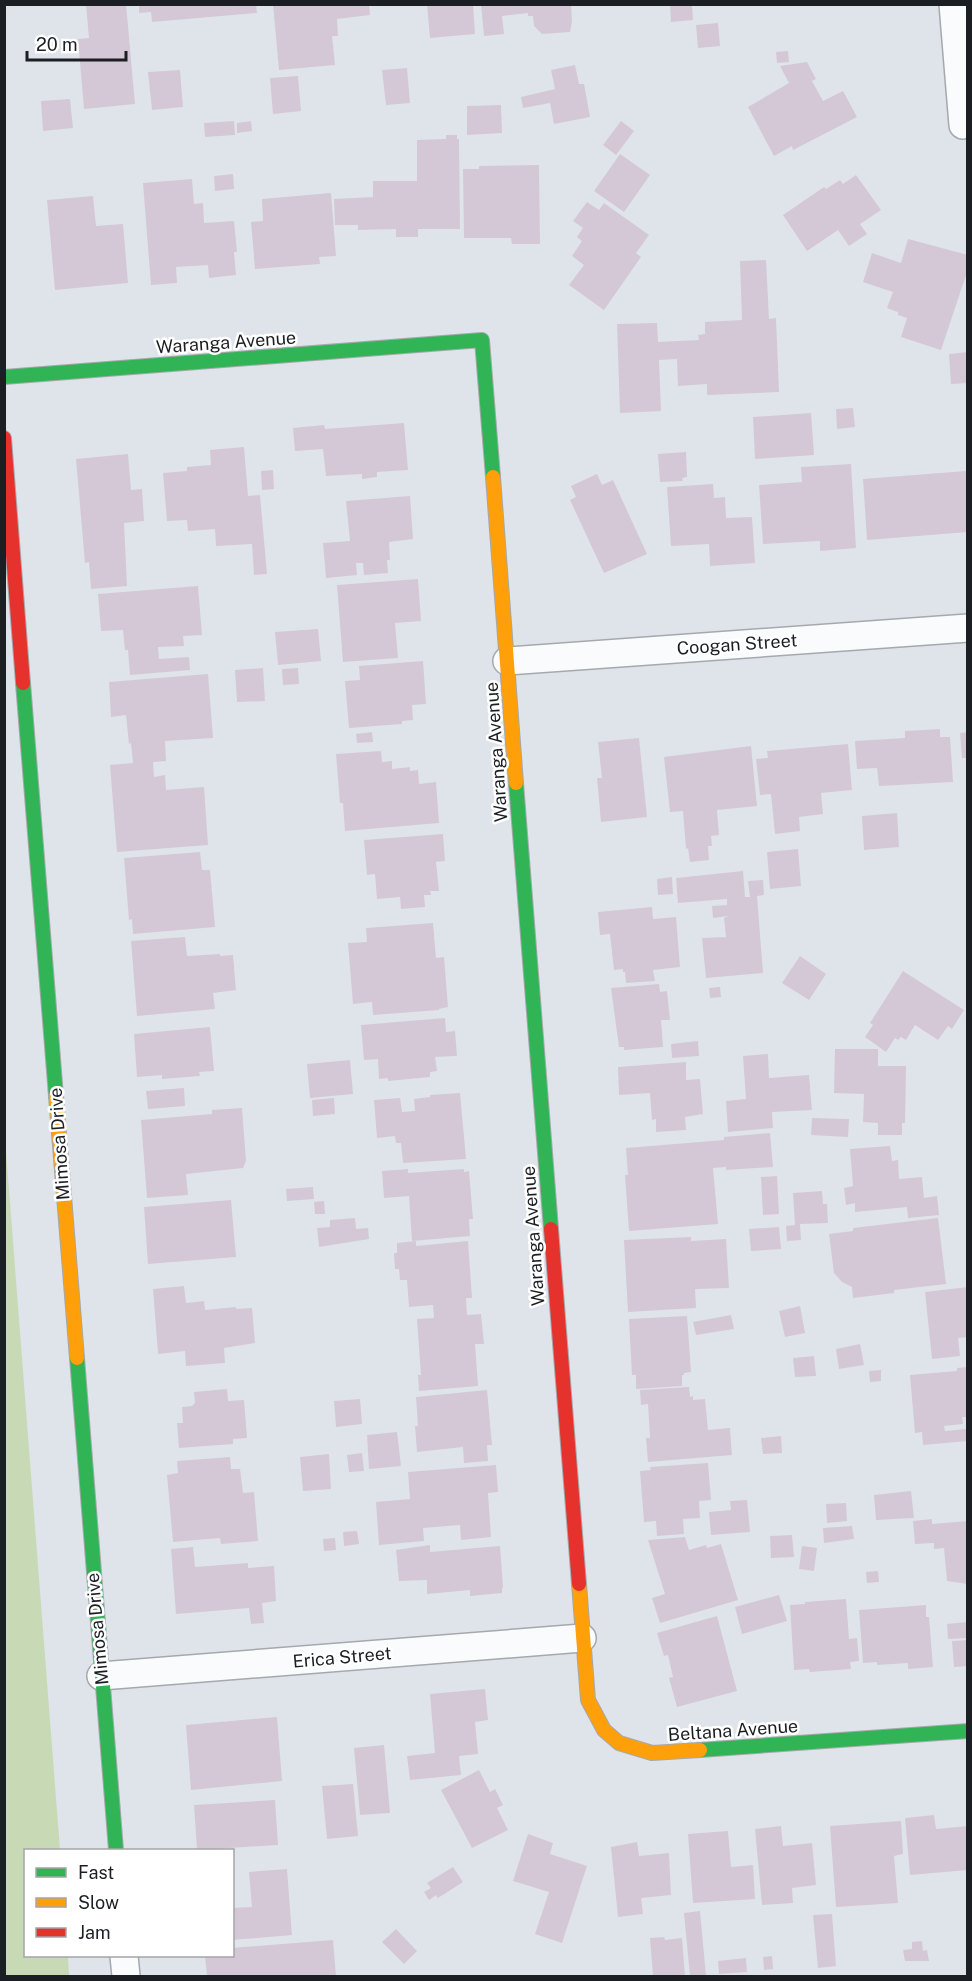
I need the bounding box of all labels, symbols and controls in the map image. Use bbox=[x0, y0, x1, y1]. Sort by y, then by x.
scale bar bbox=[27, 24, 126, 62]
text: 20 m bbox=[36, 34, 78, 55]
street label: Waranga Avenue bbox=[155, 327, 297, 357]
street label: Coogan Street bbox=[676, 629, 798, 659]
street label: Waranga Avenue bbox=[481, 681, 511, 823]
street label: Mimosa Drive bbox=[45, 1087, 73, 1201]
street label: Waranga Avenue bbox=[518, 1165, 548, 1307]
street label: Mimosa Drive bbox=[82, 1572, 112, 1686]
street label: Erica Street bbox=[292, 1642, 392, 1672]
street label: Beltana Avenue bbox=[667, 1715, 799, 1745]
legend bbox=[24, 1849, 234, 1957]
text: Fast bbox=[78, 1862, 114, 1883]
text: Slow bbox=[78, 1892, 119, 1913]
text: Jam bbox=[78, 1922, 111, 1943]

